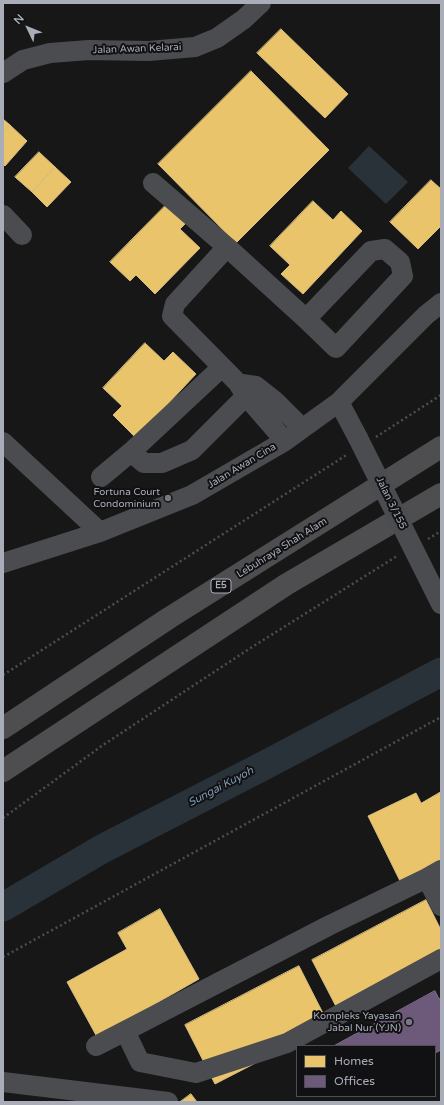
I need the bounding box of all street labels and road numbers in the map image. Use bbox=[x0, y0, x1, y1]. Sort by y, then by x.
street label: Jalan Awan Kelarai bbox=[92, 41, 182, 57]
street label: Jalan Awan Cina bbox=[206, 441, 278, 491]
street label: Jalan 3/155 bbox=[373, 475, 409, 531]
street label: Lebuhraya Shah Alam bbox=[235, 515, 329, 581]
road number: E5 bbox=[211, 579, 231, 593]

